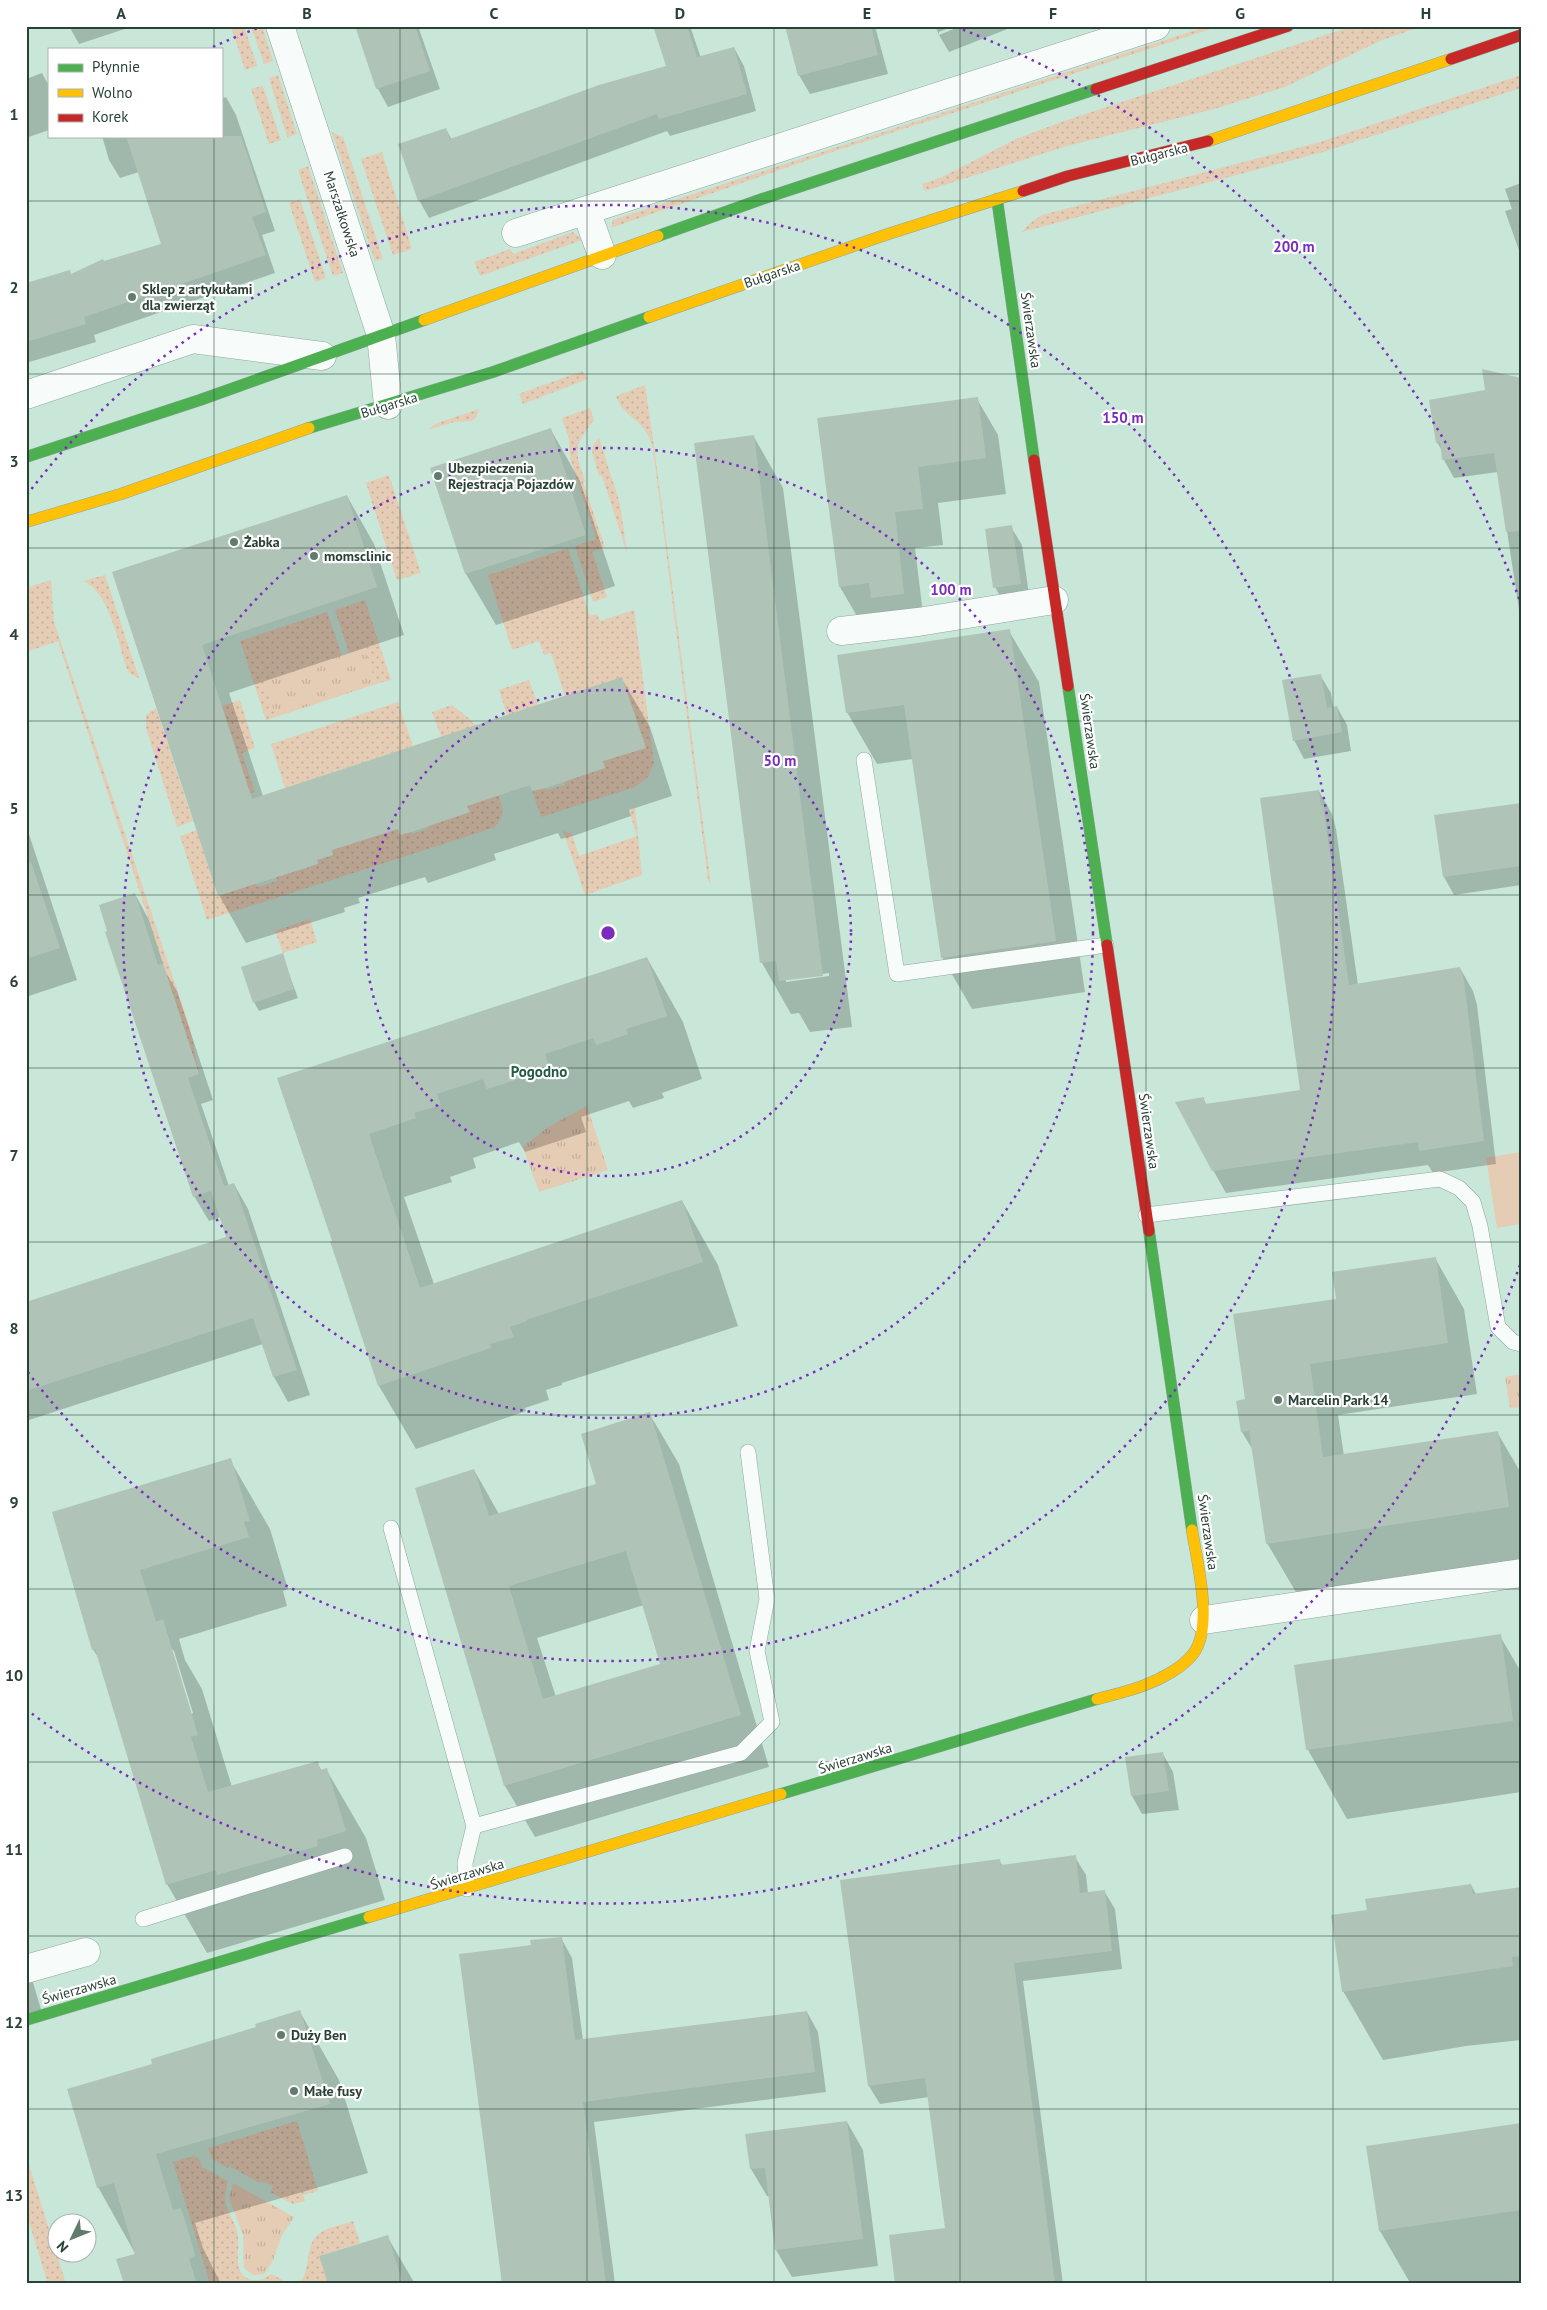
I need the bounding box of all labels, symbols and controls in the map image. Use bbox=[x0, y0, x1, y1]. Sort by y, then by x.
text: A bbox=[116, 3, 126, 23]
text: B bbox=[302, 3, 312, 23]
text: C bbox=[490, 3, 499, 23]
text: D bbox=[675, 3, 685, 23]
text: E bbox=[863, 3, 871, 23]
text: F bbox=[1049, 3, 1057, 23]
text: G bbox=[1235, 3, 1245, 23]
text: H bbox=[1421, 3, 1431, 23]
legend bbox=[48, 48, 222, 138]
text: Płynnie bbox=[92, 57, 140, 76]
text: Wolno bbox=[92, 83, 132, 102]
text: 1 bbox=[9, 104, 19, 124]
text: Korek bbox=[92, 107, 129, 126]
street label: Bułgarska bbox=[1128, 138, 1190, 170]
street label: Marszałkowska bbox=[320, 169, 364, 259]
text: 200 m bbox=[1273, 237, 1315, 256]
street label: Bułgarska bbox=[741, 256, 803, 292]
text: 2 bbox=[9, 277, 19, 297]
place label: Sklep z artykułami dla zwierząt bbox=[142, 280, 253, 314]
marker: Sklep z artykułami dla zwierząt bbox=[126, 291, 138, 303]
street label: Świerzawska bbox=[1017, 291, 1045, 369]
street label: Bułgarska bbox=[358, 388, 420, 422]
text: 150 m bbox=[1102, 408, 1144, 427]
text: 3 bbox=[9, 451, 19, 471]
place label: Ubezpieczenia Rejestracja Pojazdów bbox=[448, 459, 575, 493]
marker: Ubezpieczenia Rejestracja Pojazdów bbox=[432, 470, 444, 482]
place label: Żabka bbox=[244, 533, 280, 551]
marker: Żabka bbox=[228, 536, 240, 548]
place label: momsclinic bbox=[324, 547, 391, 565]
marker: momsclinic bbox=[308, 550, 320, 562]
text: 100 m bbox=[930, 580, 972, 599]
text: 4 bbox=[9, 624, 19, 644]
street label: Świerzawska bbox=[1076, 692, 1104, 770]
text: 50 m bbox=[764, 751, 796, 770]
text: 5 bbox=[9, 798, 19, 818]
centre of rings bbox=[599, 924, 617, 942]
text: 6 bbox=[9, 971, 19, 991]
district label: Pogodno bbox=[511, 1062, 567, 1081]
street label: Świerzawska bbox=[1135, 1092, 1163, 1170]
text: 7 bbox=[9, 1145, 19, 1165]
text: 8 bbox=[9, 1318, 19, 1338]
place label: Marcelin Park 14 bbox=[1288, 1391, 1388, 1409]
marker: Marcelin Park 14 bbox=[1272, 1394, 1284, 1406]
text: 9 bbox=[9, 1492, 19, 1512]
street label: Świerzawska bbox=[1194, 1493, 1222, 1571]
text: 10 bbox=[5, 1665, 23, 1685]
street label: Świerzawska bbox=[816, 1738, 894, 1778]
text: 11 bbox=[5, 1839, 23, 1859]
street label: Świerzawska bbox=[428, 1854, 506, 1894]
street label: Świerzawska bbox=[40, 1970, 118, 2008]
text: 12 bbox=[5, 2012, 23, 2032]
place label: Duży Ben bbox=[291, 2026, 347, 2044]
marker: Duży Ben bbox=[275, 2029, 287, 2041]
place label: Małe fusy bbox=[304, 2082, 362, 2100]
marker: Małe fusy bbox=[288, 2085, 300, 2097]
text: 13 bbox=[5, 2185, 23, 2205]
north arrow bbox=[48, 2212, 98, 2262]
text: N bbox=[53, 2237, 72, 2256]

